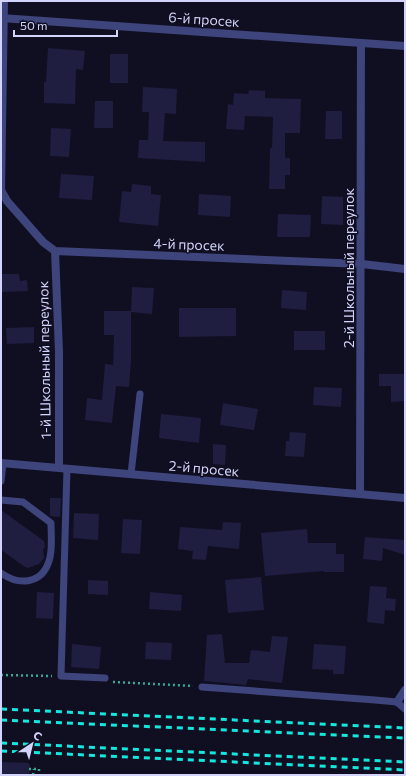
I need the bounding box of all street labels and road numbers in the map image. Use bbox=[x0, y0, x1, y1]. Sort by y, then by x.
street label: 6-й просек bbox=[168, 8, 241, 30]
street label: 2-й Школьный переулок bbox=[340, 187, 357, 348]
street label: 4-й просек bbox=[153, 234, 225, 254]
street label: 1-й Школьный переулок bbox=[34, 280, 54, 439]
street label: 2-й просек bbox=[168, 456, 240, 480]

